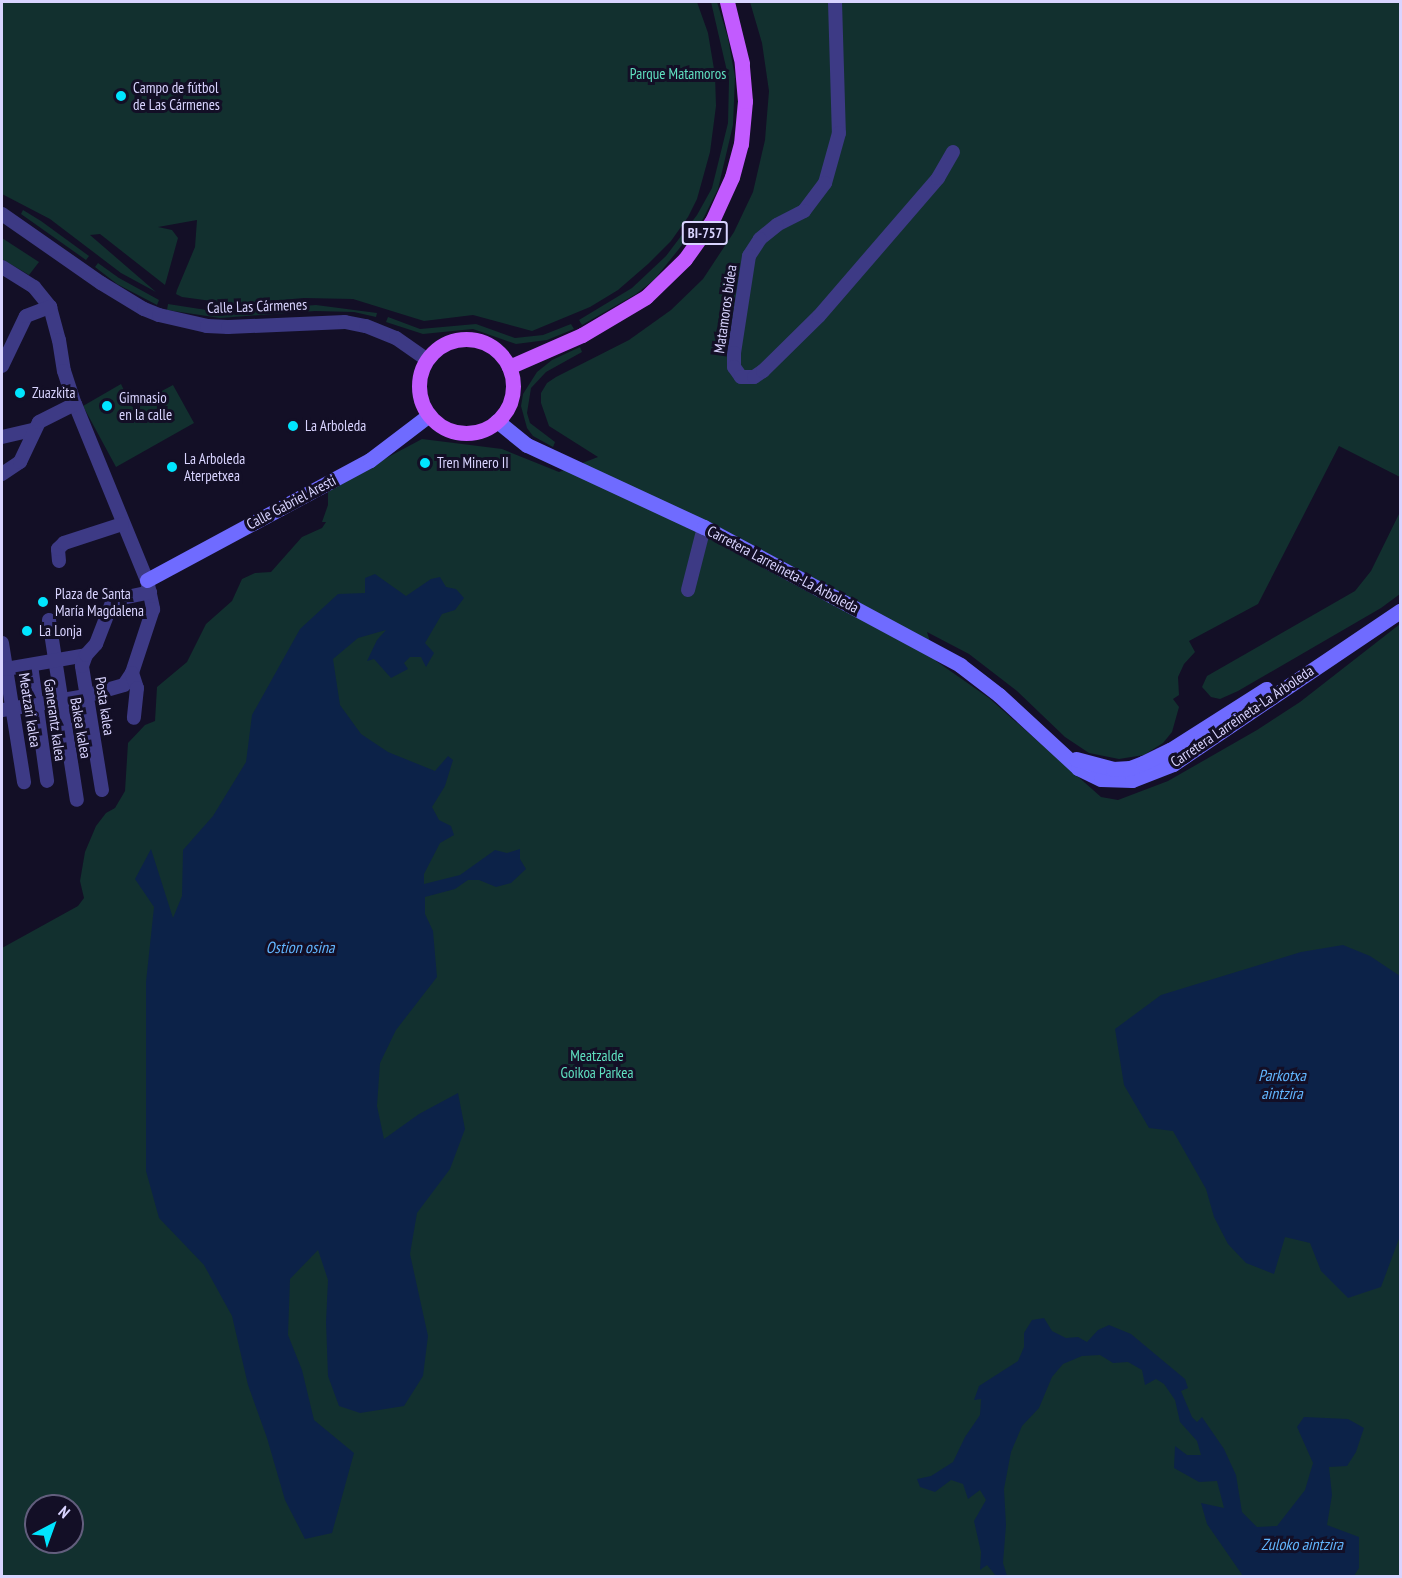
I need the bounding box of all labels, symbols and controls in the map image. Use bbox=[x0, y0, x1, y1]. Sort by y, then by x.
park label: Parque Matamoros bbox=[630, 65, 726, 83]
place label: Campo de fútbol de Las Cármenes bbox=[133, 78, 220, 113]
marker: Campo de fútbol de Las Cármenes bbox=[114, 89, 128, 103]
road number: BI-757 bbox=[681, 222, 729, 244]
street label: Matamoros bidea bbox=[710, 264, 740, 354]
street label: Calle Las Cármenes bbox=[207, 295, 307, 317]
place label: Zuazkita bbox=[32, 384, 75, 402]
marker: Zuazkita bbox=[13, 386, 27, 400]
place label: Gimnasio en la calle bbox=[119, 388, 172, 423]
marker: Gimnasio en la calle bbox=[100, 399, 114, 413]
place label: La Arboleda bbox=[305, 417, 367, 435]
marker: La Arboleda bbox=[286, 419, 300, 433]
place label: La Arboleda Aterpetxea bbox=[184, 449, 246, 484]
place label: Tren Minero II bbox=[437, 454, 509, 472]
marker: Tren Minero II bbox=[418, 456, 432, 470]
marker: La Arboleda Aterpetxea bbox=[165, 460, 179, 474]
street label: Calle Gabriel Aresti bbox=[243, 471, 339, 533]
street label: Carretera Larreineta-La Arboleda bbox=[704, 521, 862, 617]
place label: Plaza de Santa María Magdalena bbox=[55, 584, 144, 619]
marker: Plaza de Santa María Magdalena bbox=[36, 595, 50, 609]
place label: La Lonja bbox=[39, 622, 82, 640]
marker: La Lonja bbox=[20, 624, 34, 638]
street label: Carretera Larreineta-La Arboleda bbox=[1167, 661, 1317, 771]
street label: Meatzari kalea bbox=[15, 671, 45, 749]
street label: Posta kalea bbox=[92, 676, 118, 736]
street label: Ganerantz kalea bbox=[40, 678, 70, 762]
street label: Bakea kalea bbox=[67, 696, 95, 760]
water label: Ostion osina bbox=[266, 937, 334, 957]
park label: Meatzalde Goikoa Parkea bbox=[561, 1046, 633, 1081]
water label: Parkotxa aintzira bbox=[1258, 1065, 1306, 1103]
north arrow bbox=[24, 1494, 84, 1554]
text: N bbox=[55, 1502, 74, 1522]
water label: Zuloko aintzira bbox=[1261, 1534, 1343, 1554]

